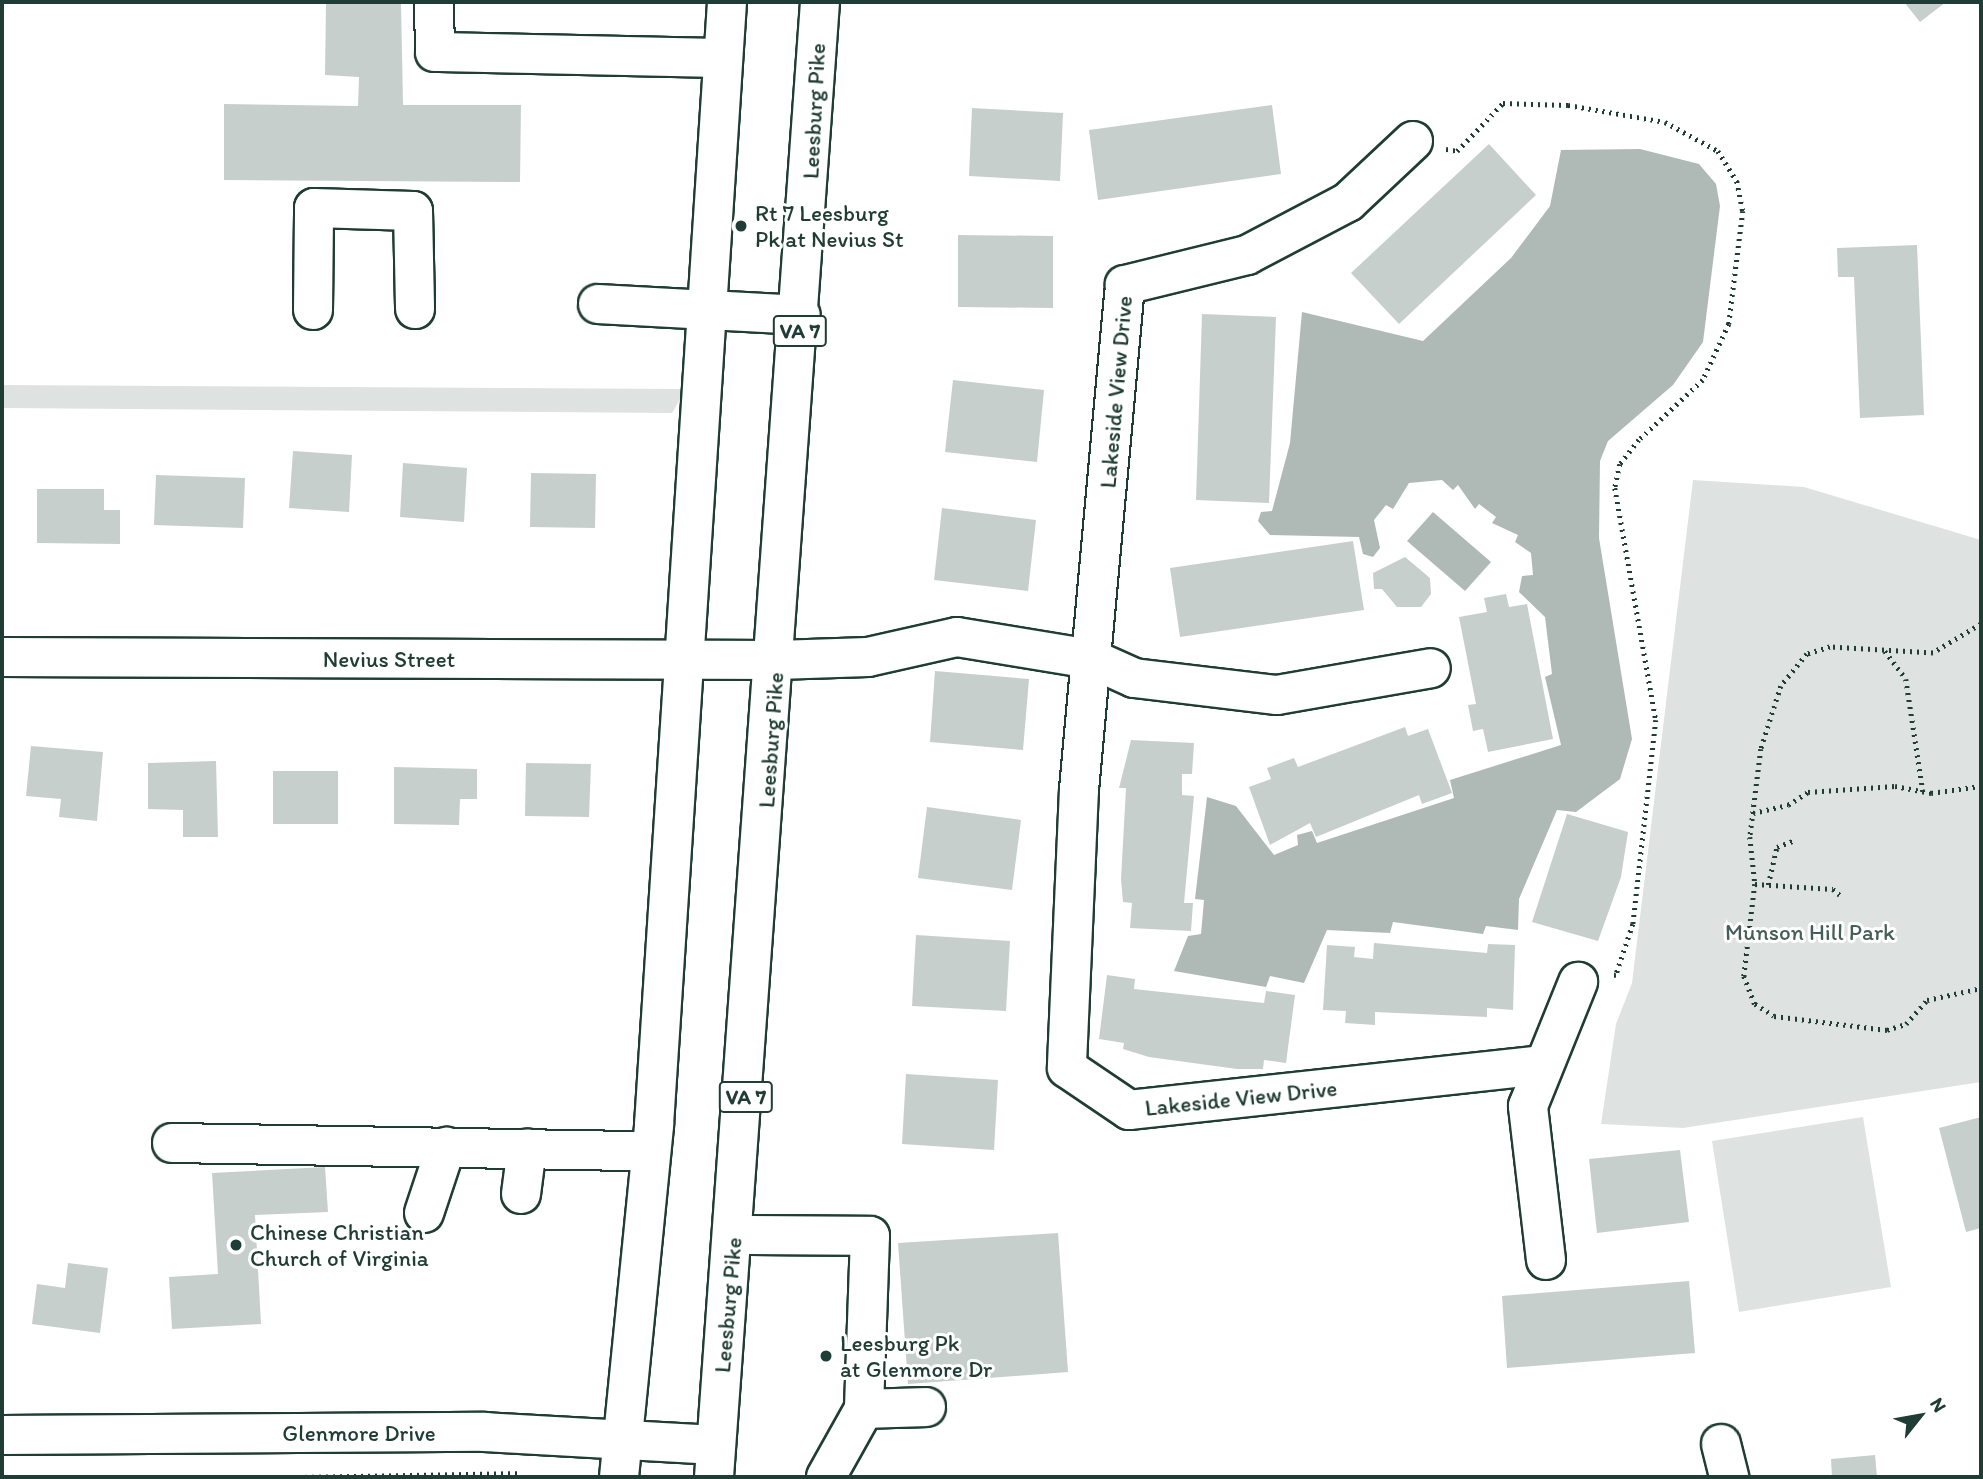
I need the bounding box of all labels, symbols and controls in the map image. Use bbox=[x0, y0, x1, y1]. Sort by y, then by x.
street label: Leesburg Pike bbox=[797, 42, 831, 180]
place label: Rt 7 Leesburg Pk at Nevius St bbox=[755, 199, 904, 253]
marker: Rt 7 Leesburg Pk at Nevius St bbox=[733, 218, 749, 234]
street label: Lakeside View Drive bbox=[1094, 294, 1138, 490]
road number: VA 7 bbox=[772, 314, 828, 348]
street label: Nevius Street bbox=[323, 645, 455, 673]
street label: Leesburg Pike bbox=[752, 671, 790, 809]
park label: Munson Hill Park bbox=[1725, 918, 1895, 946]
street label: Lakeside View Drive bbox=[1143, 1074, 1339, 1122]
road number: VA 7 bbox=[718, 1080, 774, 1114]
place label: Chinese Christian Church of Virginia bbox=[250, 1218, 429, 1272]
street label: Leesburg Pike bbox=[708, 1236, 748, 1374]
marker: Chinese Christian Church of Virginia bbox=[228, 1237, 244, 1253]
place label: Leesburg Pk at Glenmore Dr bbox=[840, 1329, 992, 1383]
marker: Leesburg Pk at Glenmore Dr bbox=[818, 1348, 834, 1364]
north arrow bbox=[1885, 1381, 1955, 1451]
text: N bbox=[1925, 1393, 1952, 1416]
street label: Glenmore Drive bbox=[282, 1419, 436, 1447]

